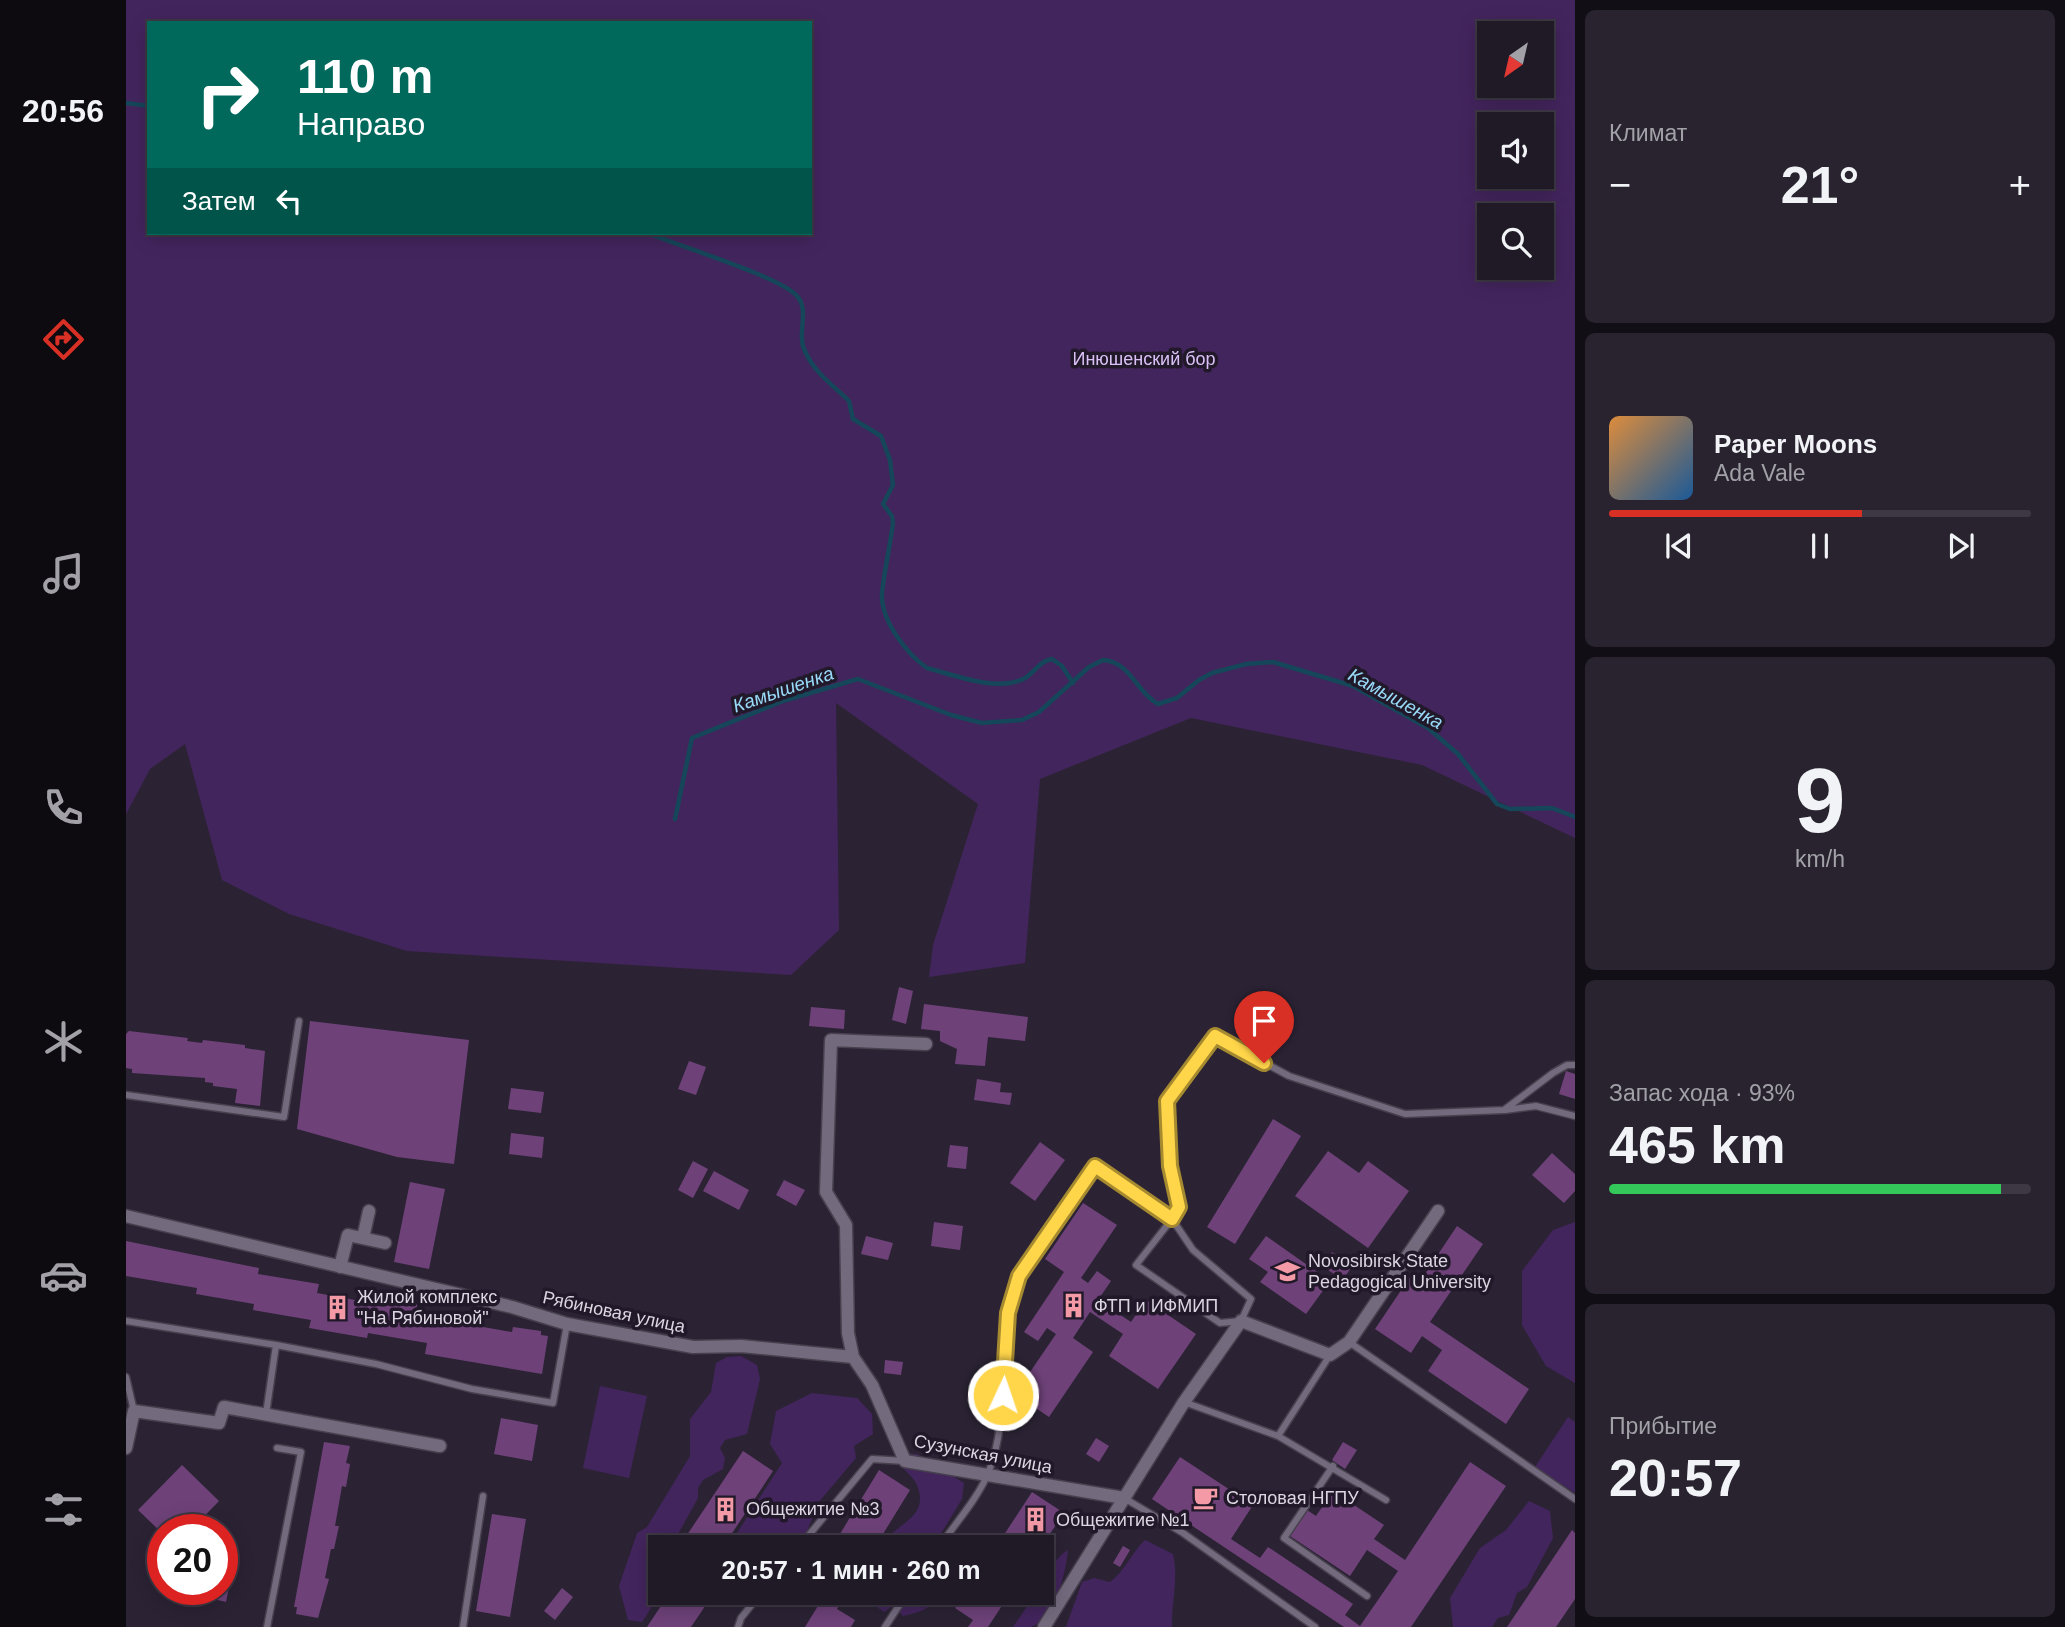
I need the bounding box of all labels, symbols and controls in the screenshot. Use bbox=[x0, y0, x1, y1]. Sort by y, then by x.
north arrow bbox=[1477, 21, 1554, 98]
map controls bbox=[1477, 21, 1554, 280]
icon: right bbox=[182, 49, 273, 140]
text: 110 m bbox=[297, 49, 433, 103]
text: 20:56 bbox=[22, 93, 104, 129]
text: Направо bbox=[297, 106, 425, 142]
button: sound bbox=[1477, 112, 1554, 189]
text: Климат bbox=[1609, 120, 1687, 146]
text: 21° bbox=[1781, 156, 1859, 214]
text: − bbox=[1609, 164, 1631, 206]
text: + bbox=[2009, 164, 2031, 206]
icon: left bbox=[270, 182, 308, 220]
text: Затем bbox=[182, 186, 256, 216]
button: search bbox=[1477, 203, 1554, 280]
icon: directions bbox=[39, 315, 88, 364]
park label: Инюшенский бор bbox=[1072, 349, 1216, 369]
text: Paper Moons bbox=[1714, 429, 1877, 459]
text: Ada Vale bbox=[1714, 460, 1806, 486]
icon: previous bbox=[1660, 527, 1698, 565]
icon: pause bbox=[1801, 527, 1839, 565]
icon: next bbox=[1942, 527, 1980, 565]
icon: music bbox=[39, 549, 88, 598]
water label: Камышенка bbox=[730, 662, 836, 717]
water label: Камышенка bbox=[1345, 664, 1447, 733]
text: 9 bbox=[1795, 750, 1845, 851]
icon: phone bbox=[39, 783, 88, 832]
text: km/h bbox=[1795, 846, 1845, 872]
pin bbox=[1234, 991, 1294, 1063]
icon: arrive bbox=[1245, 1002, 1283, 1040]
icon: climate bbox=[39, 1017, 88, 1066]
text: Запас хода · 93% bbox=[1609, 1080, 1795, 1106]
text: 465 km bbox=[1609, 1116, 1785, 1174]
icon: car bbox=[39, 1251, 88, 1300]
place label: Novosibirsk State Pedagogical University bbox=[1308, 1251, 1491, 1292]
school or university icon: Novosibirsk State Pedagogical University bbox=[1274, 1257, 1302, 1285]
place label: Жилой комплекс "На Рябиновой" bbox=[357, 1287, 497, 1328]
street label: Рябиновая улица bbox=[541, 1287, 688, 1337]
building icon: ФТП и ИФМИП bbox=[1060, 1292, 1088, 1320]
building icon: Жилой комплекс "На Рябиновой" bbox=[323, 1293, 351, 1321]
place label: ФТП и ИФМИП bbox=[1094, 1296, 1218, 1316]
position arrow bbox=[966, 1358, 1040, 1432]
text: Прибытие bbox=[1609, 1413, 1717, 1439]
street label: Сузунская улица bbox=[912, 1431, 1055, 1477]
text: 20:57 bbox=[1609, 1449, 1742, 1507]
cafe icon: Столовая НГПУ bbox=[1192, 1484, 1220, 1512]
icon: filters bbox=[39, 1485, 88, 1534]
place label: Столовая НГПУ bbox=[1226, 1488, 1359, 1508]
building icon: Общежитие №3 bbox=[712, 1495, 740, 1523]
place label: Общежитие №3 bbox=[746, 1499, 879, 1519]
building icon: Общежитие №1 bbox=[1022, 1506, 1050, 1534]
place label: Общежитие №1 bbox=[1056, 1510, 1189, 1530]
speed limit sign: 20 bbox=[147, 1514, 238, 1605]
text: 20:57 · 1 мин · 260 m bbox=[721, 1555, 981, 1585]

